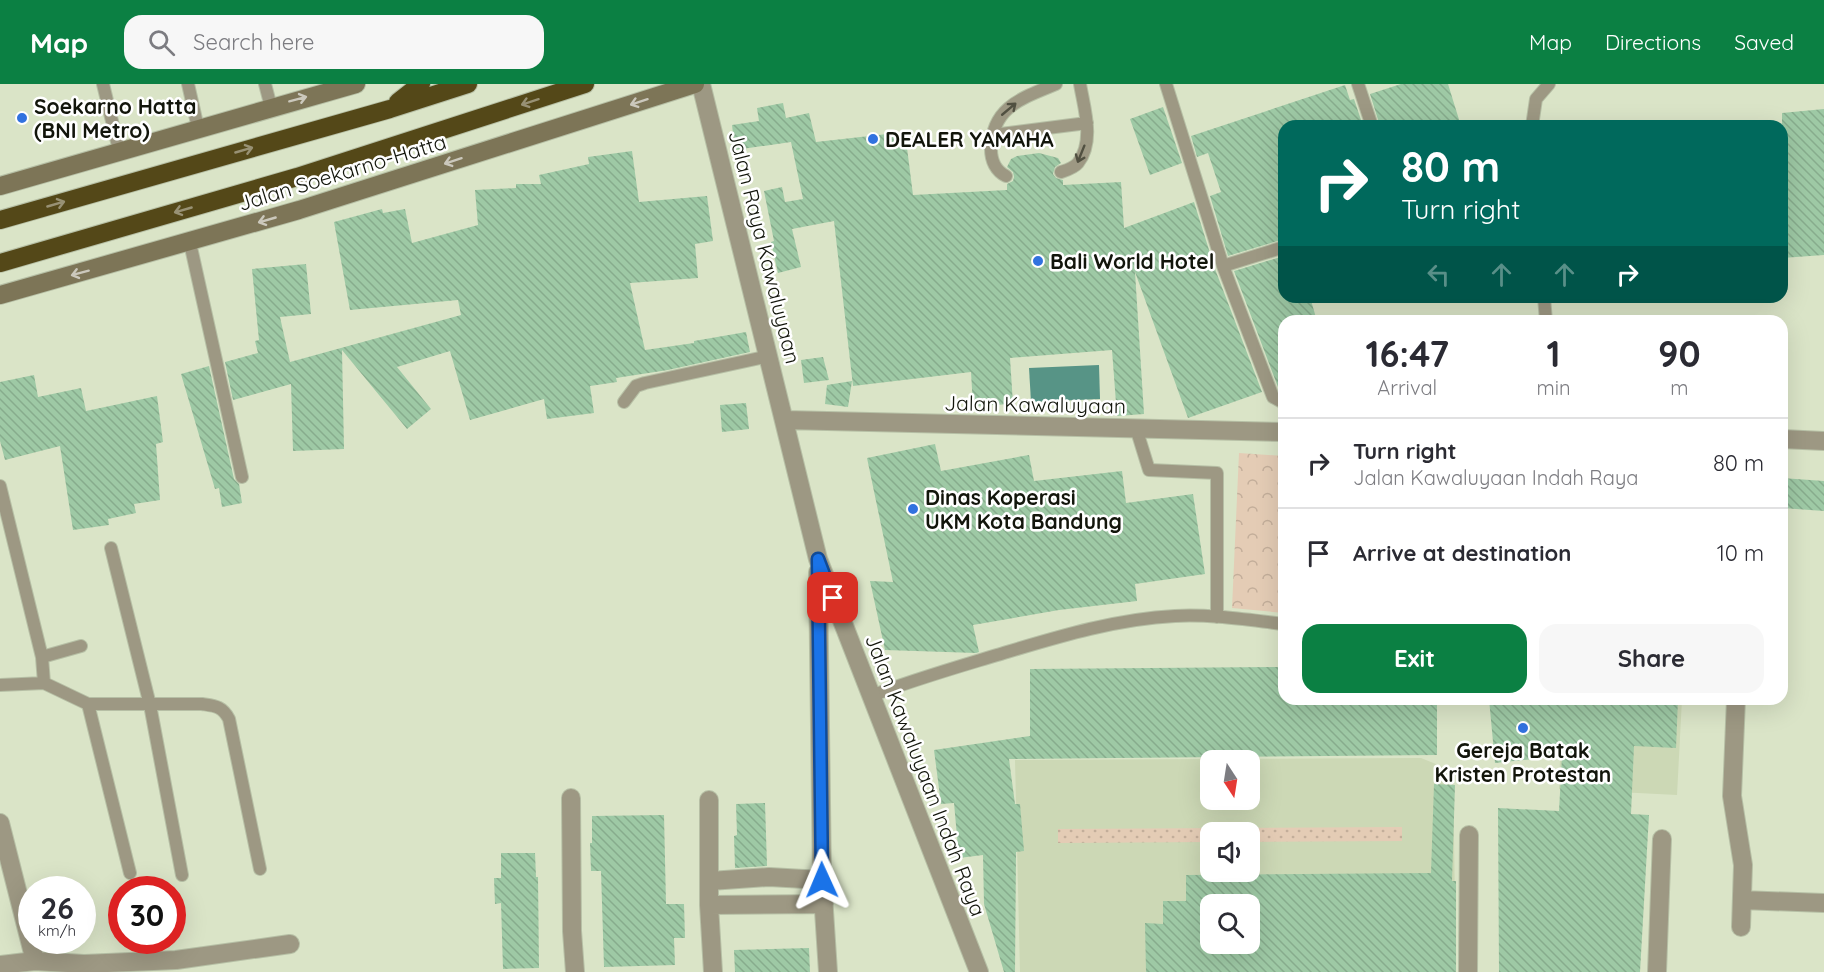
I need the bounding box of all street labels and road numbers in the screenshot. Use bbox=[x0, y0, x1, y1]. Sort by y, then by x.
street label: Jalan Soekarno-Hatta bbox=[235, 128, 449, 216]
street label: Jalan Raya Kawaluyaan bbox=[723, 128, 807, 366]
street label: Jalan Kawaluyaan bbox=[944, 389, 1126, 419]
street label: Jalan Kawaluyaan Indah Raya bbox=[860, 630, 992, 920]

